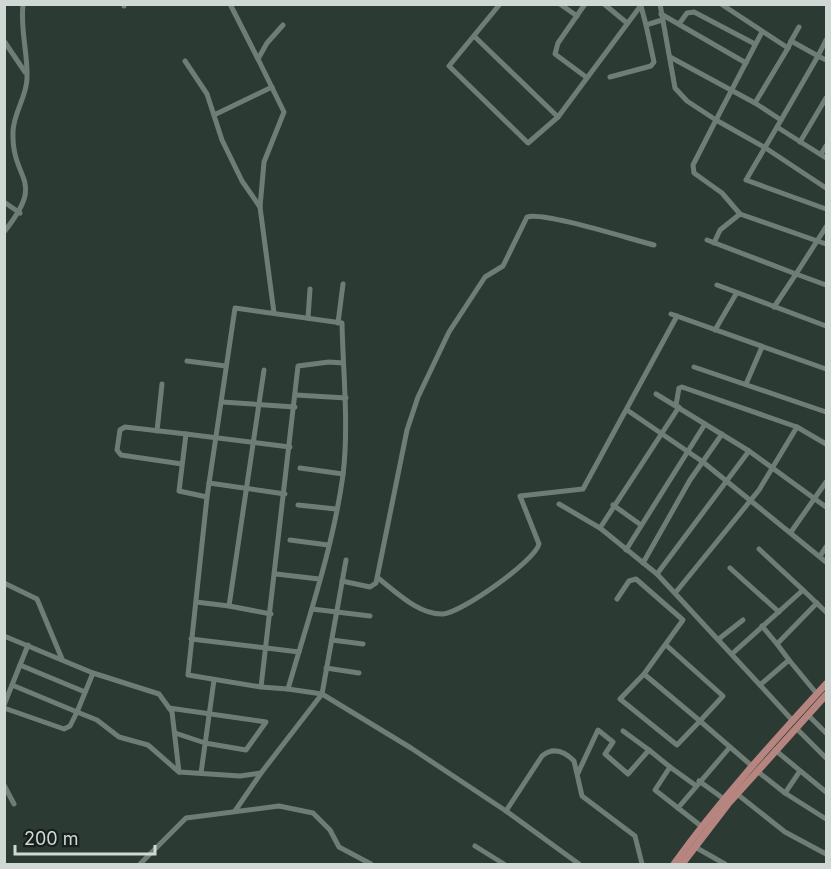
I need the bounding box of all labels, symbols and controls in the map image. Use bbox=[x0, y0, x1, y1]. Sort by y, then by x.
scale bar bbox=[15, 818, 154, 856]
text: 200 m bbox=[24, 828, 79, 849]

